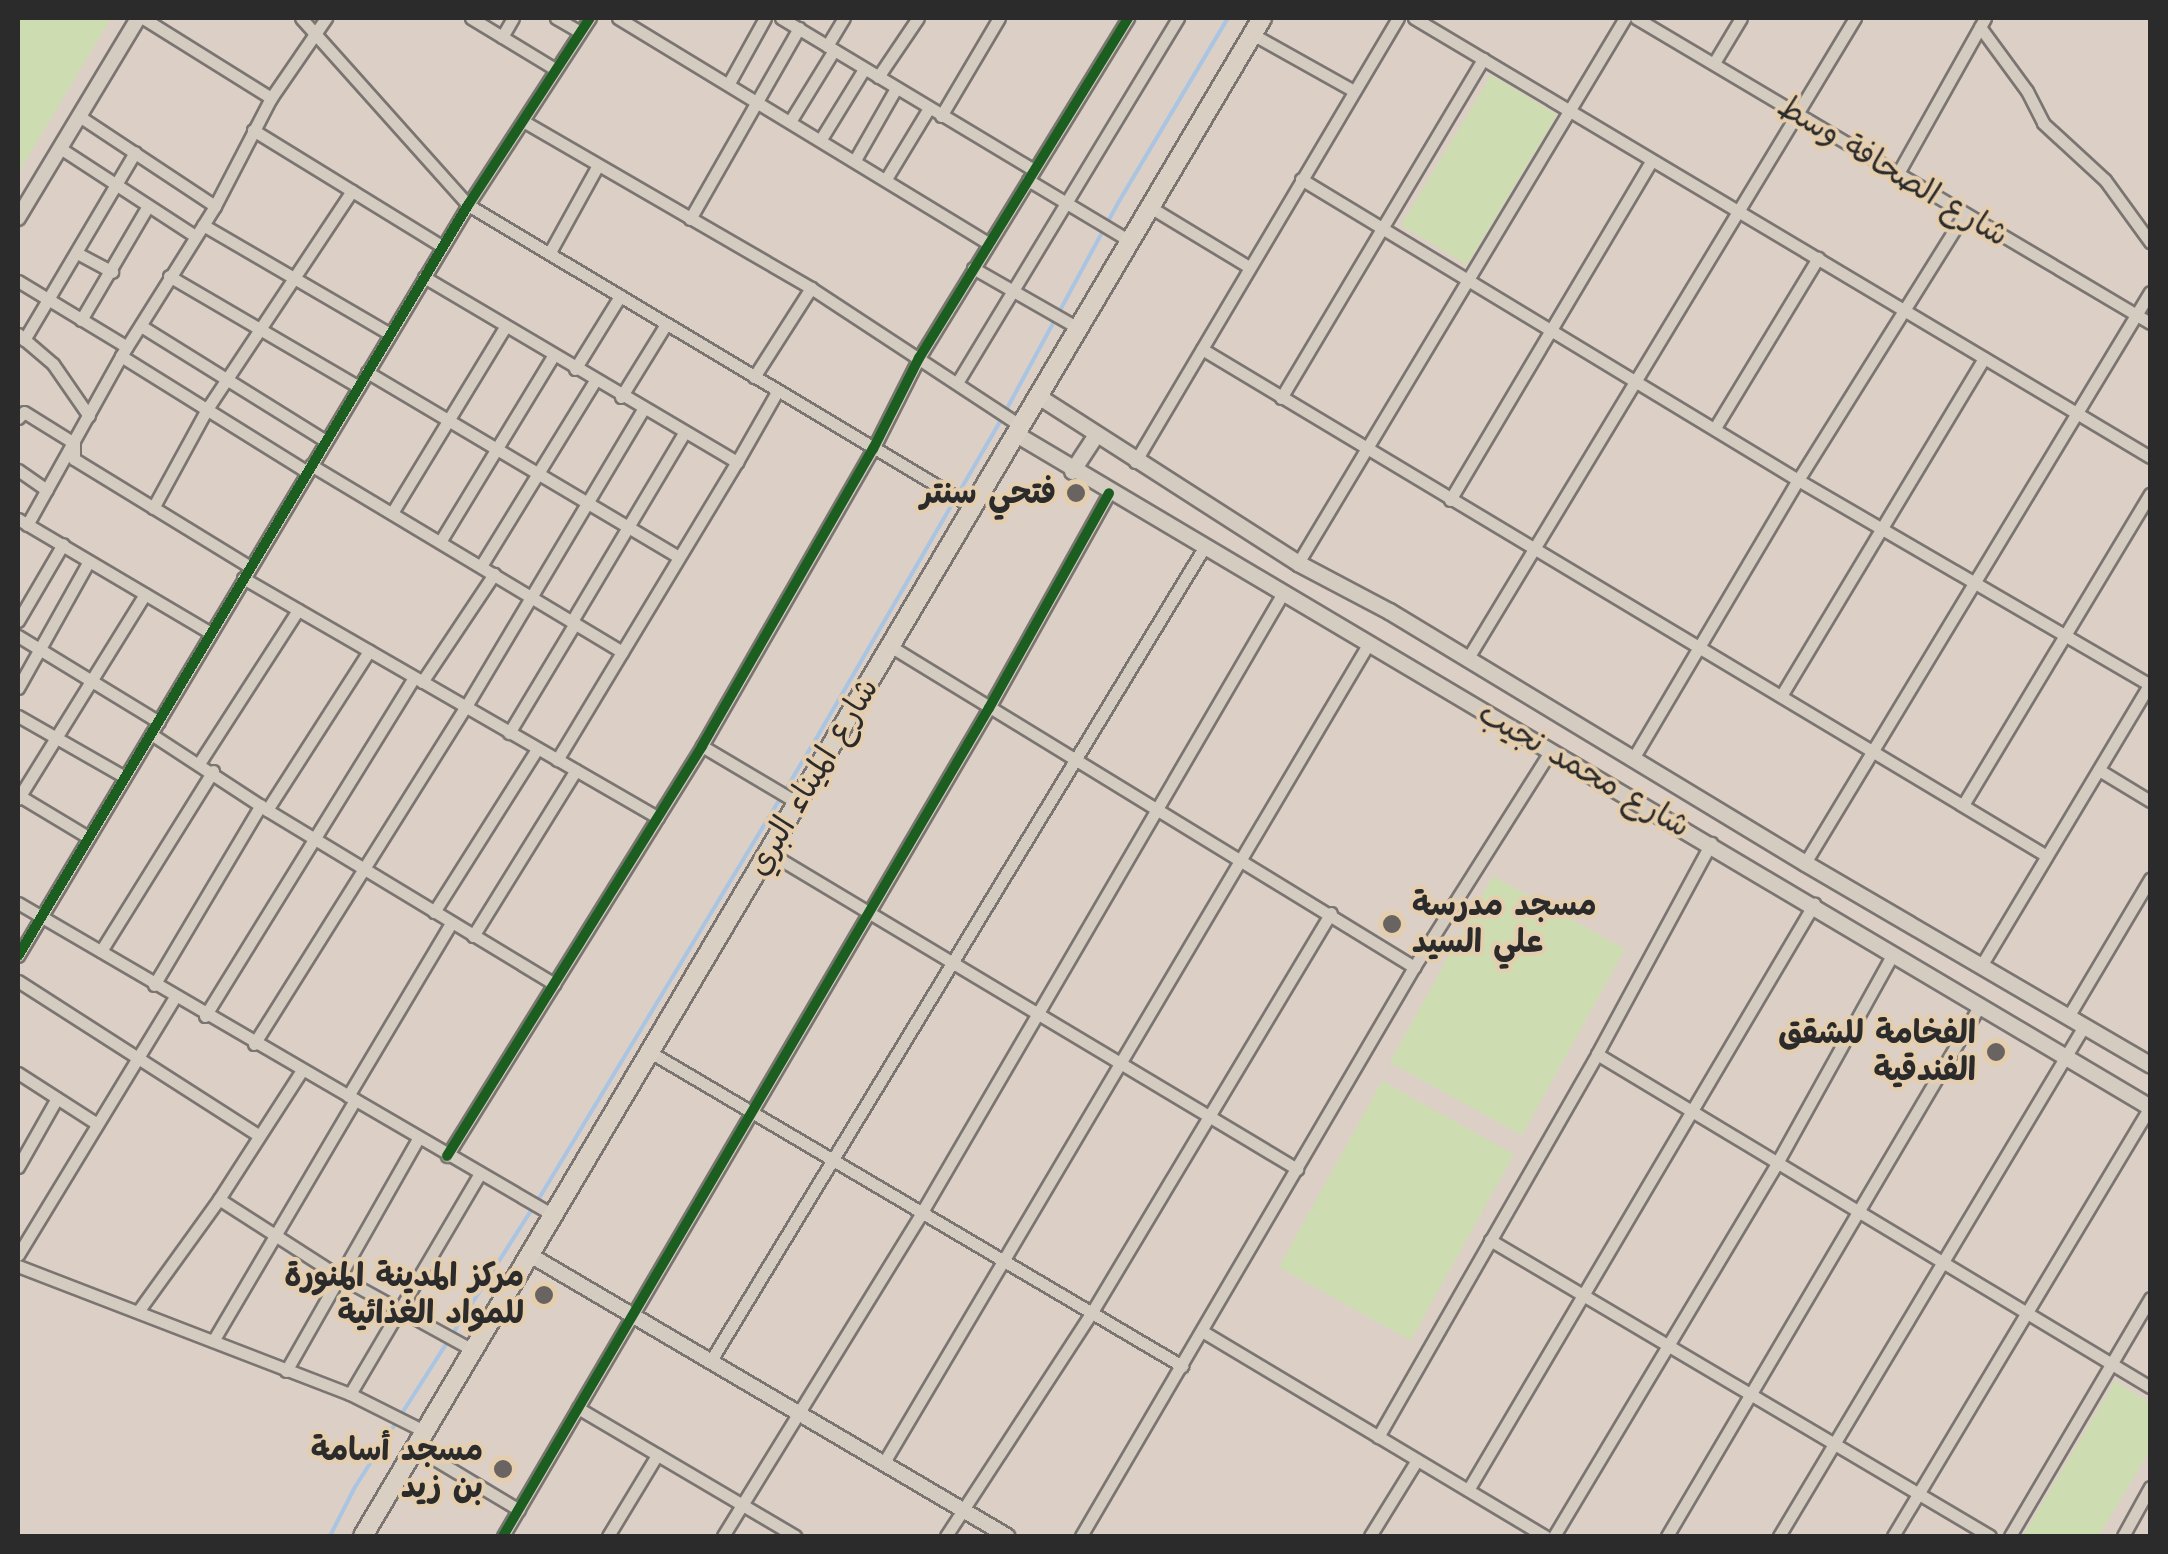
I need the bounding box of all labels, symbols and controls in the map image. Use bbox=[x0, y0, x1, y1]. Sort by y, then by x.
street label: شارع الصحافة وسط bbox=[1771, 87, 2015, 255]
place label: فتحي سنتر bbox=[921, 474, 1056, 512]
marker: فتحي سنتر bbox=[1065, 482, 1087, 504]
street label: شارع الميناء البري bbox=[739, 671, 887, 883]
street label: شارع محمد نجيب bbox=[1471, 694, 1697, 846]
place label: مسجد مدرسة علي السيد bbox=[1412, 887, 1597, 962]
marker: مسجد مدرسة علي السيد bbox=[1381, 913, 1403, 935]
place label: الفخامة للشقق الفندقية bbox=[1778, 1015, 1976, 1090]
marker: الفخامة للشقق الفندقية bbox=[1985, 1041, 2007, 1063]
place label: مركز المدينة المنورة للمواد الغذائية bbox=[284, 1258, 524, 1333]
marker: مركز المدينة المنورة للمواد الغذائية bbox=[533, 1284, 555, 1306]
place label: مسجد أسامة بن زيد bbox=[311, 1432, 483, 1507]
marker: مسجد أسامة بن زيد bbox=[492, 1458, 514, 1480]

